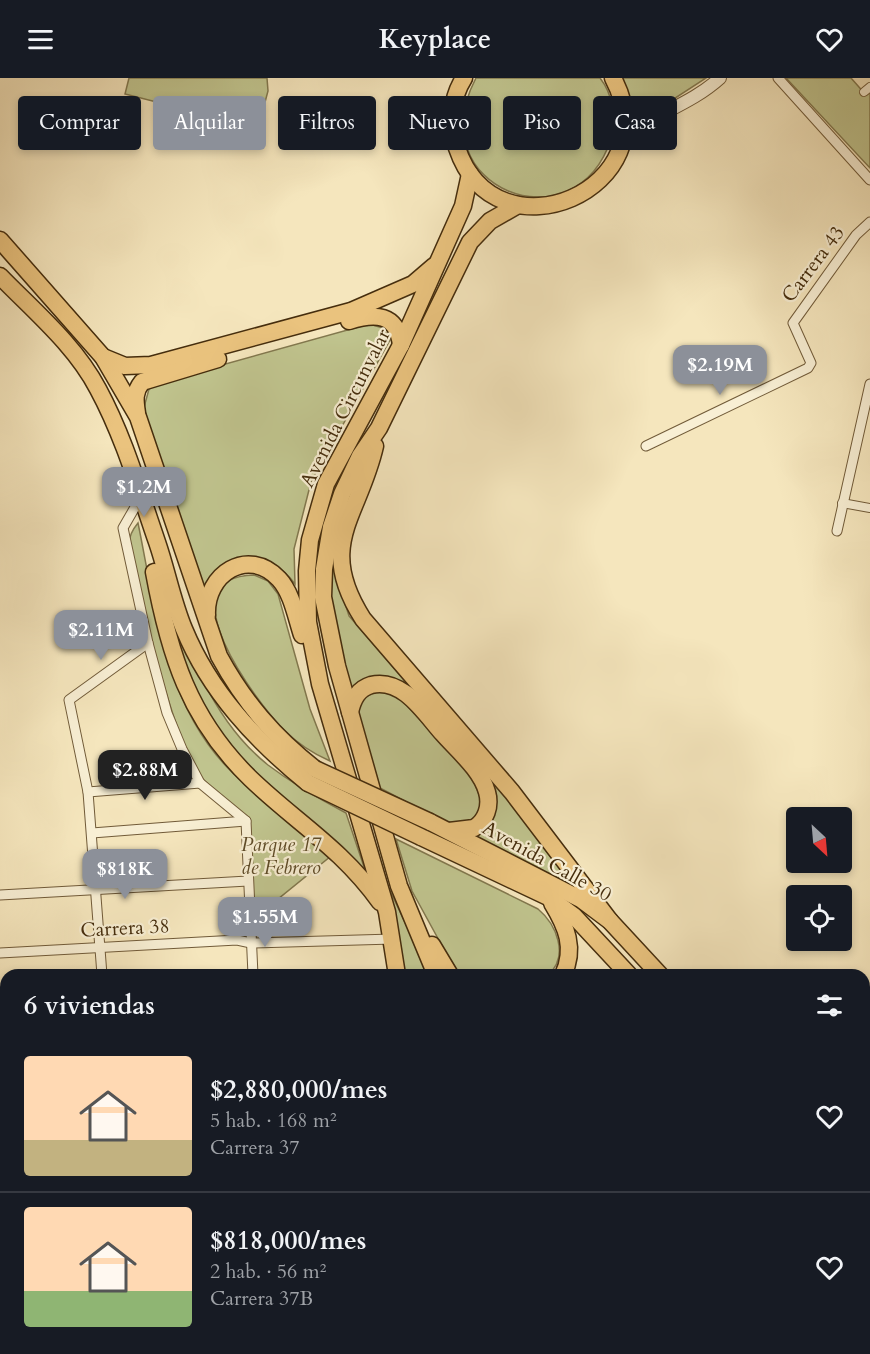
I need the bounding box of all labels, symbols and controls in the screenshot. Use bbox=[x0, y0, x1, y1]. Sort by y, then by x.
text: Keyplace bbox=[379, 21, 491, 58]
icon: menu bbox=[24, 23, 57, 56]
icon: heart bbox=[813, 23, 846, 56]
chip: Comprar bbox=[18, 96, 141, 150]
chip: Alquilar bbox=[153, 96, 266, 150]
chip: Filtros bbox=[278, 96, 376, 150]
chip: Nuevo bbox=[388, 96, 491, 150]
chip: Piso bbox=[503, 96, 581, 150]
chip: Casa bbox=[593, 96, 677, 150]
street label: Carrera 43 bbox=[775, 220, 851, 308]
street label: Avenida Circunvalar bbox=[293, 323, 397, 492]
pin: $2.19M bbox=[671, 345, 769, 396]
text: $2.19M bbox=[687, 351, 753, 378]
pin: $1.2M bbox=[102, 467, 186, 518]
text: $1.2M bbox=[116, 473, 172, 500]
pin: $2.11M bbox=[52, 610, 150, 661]
text: $2.11M bbox=[68, 616, 134, 643]
pin: $2.88M bbox=[96, 750, 194, 801]
text: $2.88M bbox=[112, 756, 178, 783]
north arrow bbox=[786, 807, 852, 873]
map controls bbox=[786, 807, 852, 951]
street label: Avenida Calle 30 bbox=[477, 814, 617, 908]
park label: Parque 17 de Febrero bbox=[241, 831, 322, 881]
pin: $818K bbox=[83, 849, 167, 900]
text: $818K bbox=[96, 855, 154, 882]
button: locate bbox=[786, 885, 852, 951]
pin: $1.55M bbox=[216, 897, 314, 948]
text: $1.55M bbox=[232, 903, 298, 930]
street label: Carrera 38 bbox=[80, 912, 170, 944]
text: 6 viviendas bbox=[24, 988, 155, 1023]
icon: filters bbox=[813, 989, 846, 1022]
text: $2,880,000/mes bbox=[210, 1072, 387, 1107]
icon: home bbox=[72, 1080, 144, 1152]
icon: heart bbox=[813, 1100, 846, 1133]
text: 5 hab. · 168 m² bbox=[210, 1107, 337, 1134]
text: Carrera 37 bbox=[210, 1134, 299, 1161]
text: $818,000/mes bbox=[210, 1223, 366, 1258]
icon: home bbox=[72, 1231, 144, 1303]
icon: heart bbox=[813, 1251, 846, 1284]
text: 2 hab. · 56 m² bbox=[210, 1258, 326, 1285]
text: Carrera 37B bbox=[210, 1285, 313, 1312]

